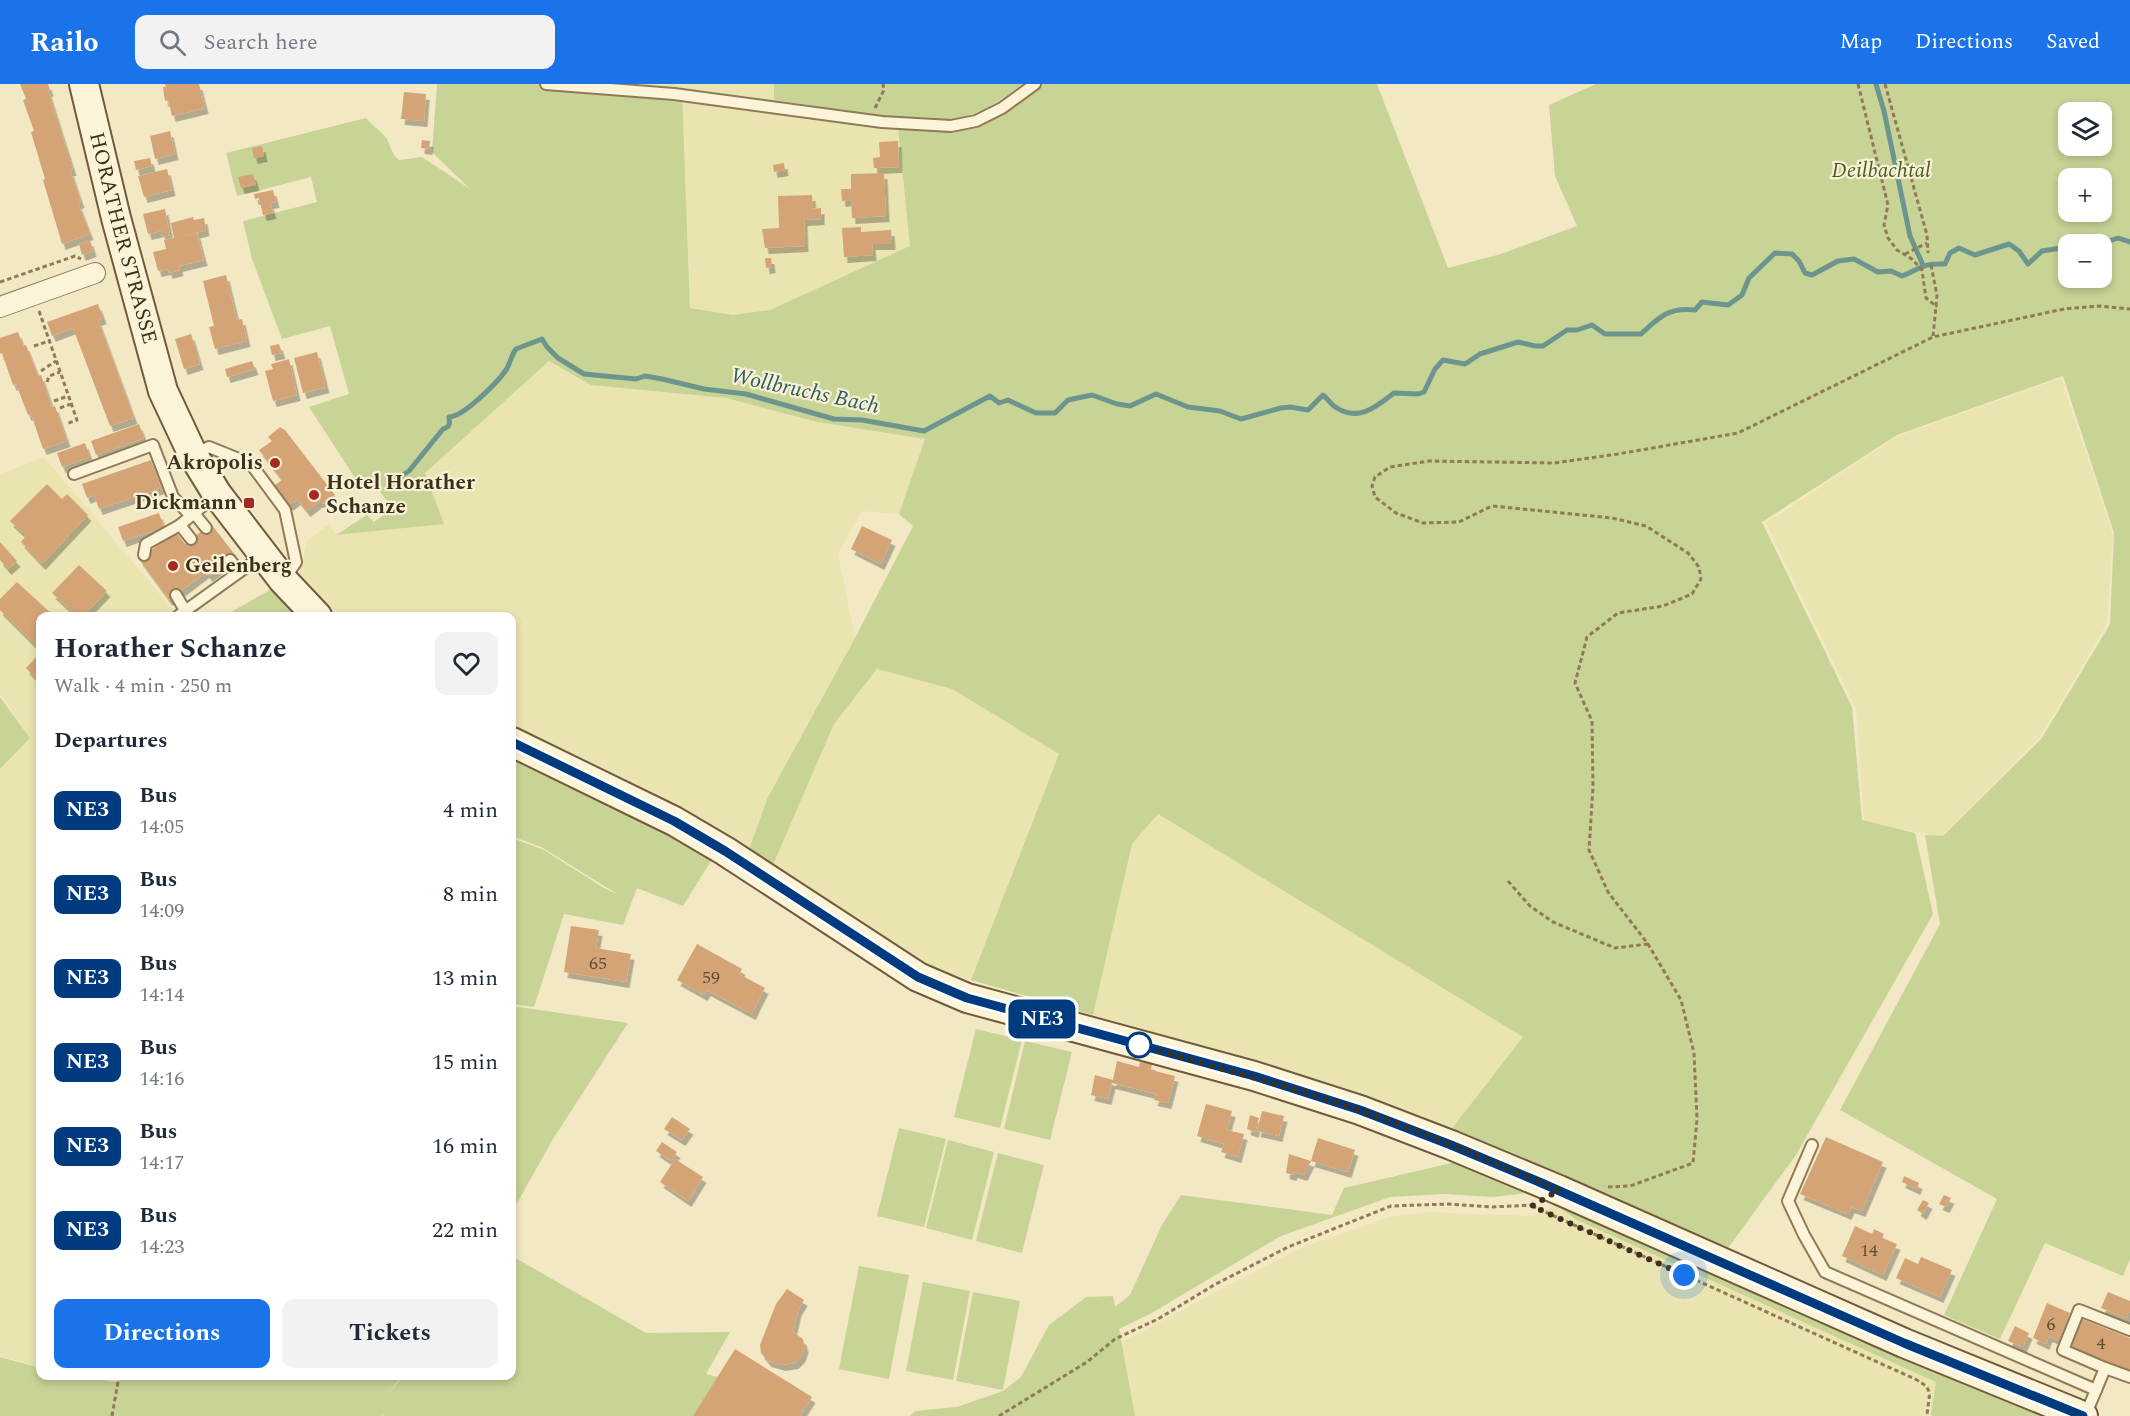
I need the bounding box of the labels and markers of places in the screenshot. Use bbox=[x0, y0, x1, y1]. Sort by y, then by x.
place label: Akropolis bbox=[167, 447, 263, 479]
marker: Akropolis bbox=[268, 456, 282, 470]
place label: Hotel Horather Schanze bbox=[326, 467, 475, 523]
place label: Dickmann bbox=[135, 487, 237, 519]
marker: Hotel Horather Schanze bbox=[307, 488, 321, 502]
marker: Dickmann bbox=[242, 496, 256, 510]
place label: Geilenberg bbox=[185, 550, 292, 582]
marker: Geilenberg bbox=[166, 559, 180, 573]
unlabelled marker bbox=[1126, 1032, 1152, 1058]

